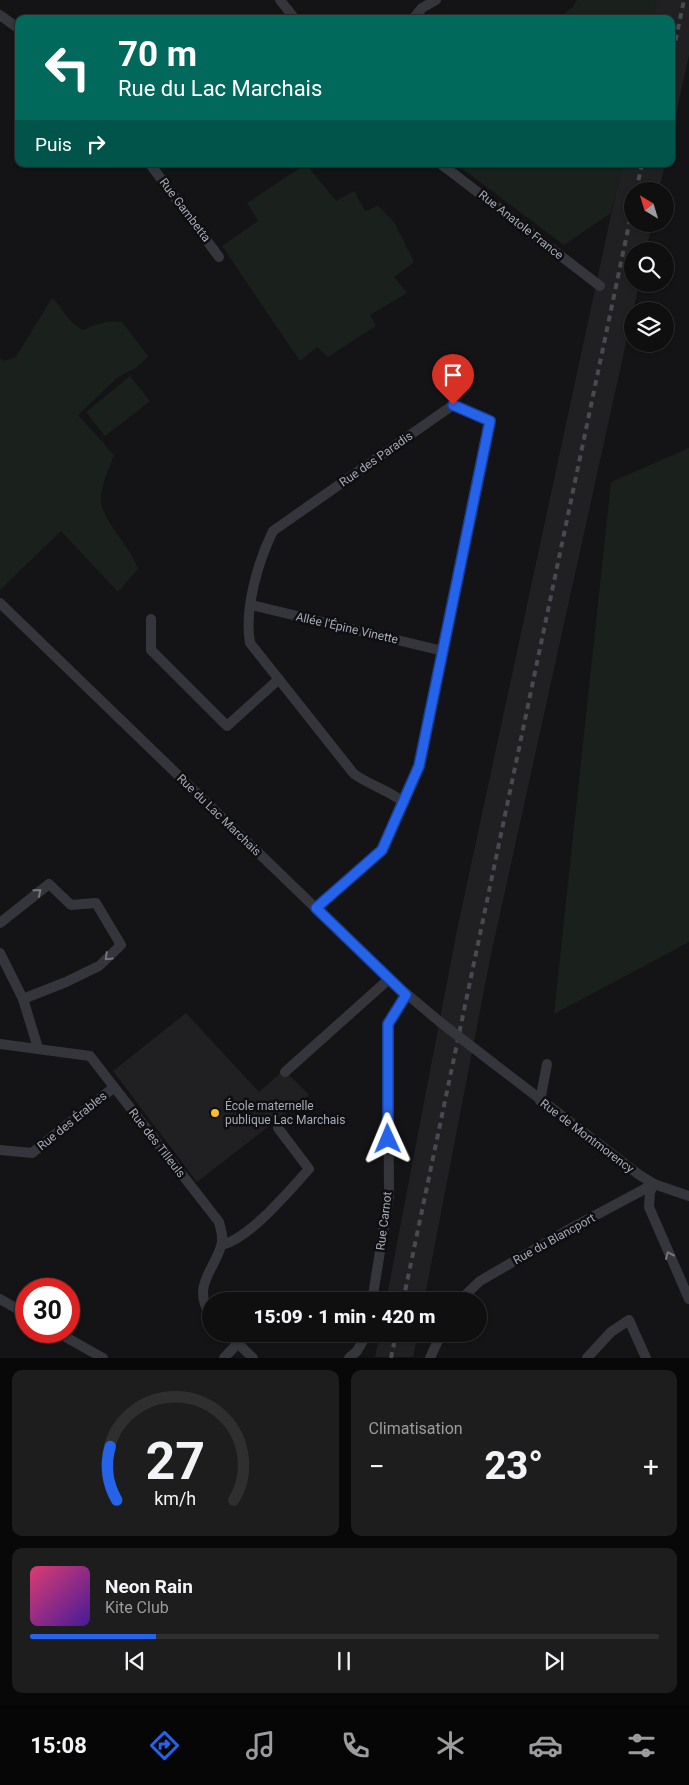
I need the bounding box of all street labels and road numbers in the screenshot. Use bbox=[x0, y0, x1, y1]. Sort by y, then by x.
street label: Rue Gambetta bbox=[157, 175, 213, 245]
street label: Rue Anatole France bbox=[476, 188, 566, 262]
street label: Rue des Paradis bbox=[337, 429, 415, 489]
street label: Allée l'Épine Vinette bbox=[294, 608, 400, 647]
street label: Rue du Lac Marchais bbox=[174, 771, 264, 859]
street label: Rue des Érables bbox=[34, 1088, 109, 1153]
street label: Rue de Montmorency bbox=[537, 1096, 637, 1176]
street label: Rue des Tilleuls bbox=[126, 1106, 188, 1180]
street label: Rue Carnot bbox=[373, 1191, 395, 1251]
street label: Rue du Blancport bbox=[511, 1211, 597, 1267]

